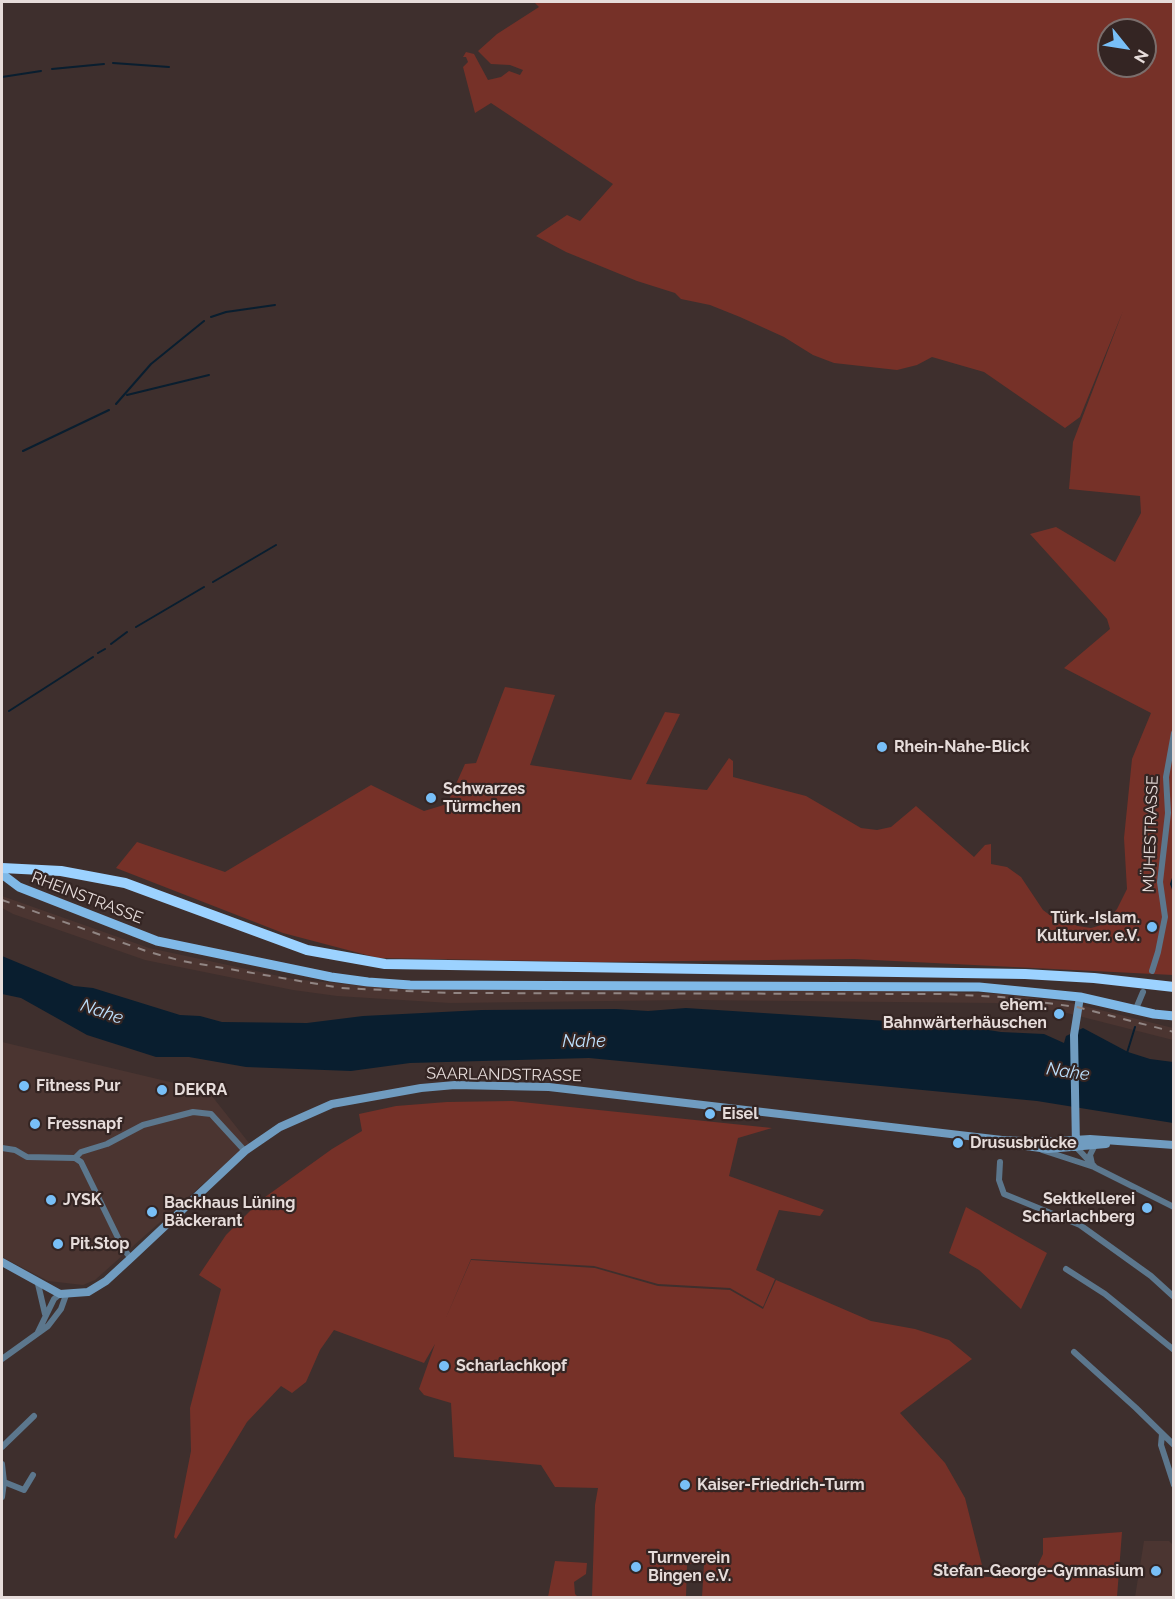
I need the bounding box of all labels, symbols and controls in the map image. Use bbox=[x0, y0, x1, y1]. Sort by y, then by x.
north arrow bbox=[1097, 18, 1157, 78]
text: N bbox=[1130, 46, 1153, 66]
place label: Rhein-Nahe-Blick bbox=[894, 737, 1029, 757]
marker: Rhein-Nahe-Blick bbox=[875, 740, 889, 754]
street label: MÜHESTRASSE bbox=[1139, 775, 1163, 893]
place label: Schwarzes Türmchen bbox=[443, 779, 525, 817]
marker: Schwarzes Türmchen bbox=[424, 791, 438, 805]
street label: RHEINSTRASSE bbox=[28, 868, 146, 928]
place label: Türk.-Islam. Kulturver. e.V. bbox=[1037, 908, 1140, 946]
marker: Türk.-Islam. Kulturver. e.V. bbox=[1145, 920, 1159, 934]
water label: Nahe bbox=[78, 995, 126, 1029]
place label: ehem. Bahnwärterhäuschen bbox=[883, 995, 1047, 1033]
marker: ehem. Bahnwärterhäuschen bbox=[1052, 1007, 1066, 1021]
water label: Nahe bbox=[562, 1031, 606, 1053]
water label: Nahe bbox=[1045, 1058, 1091, 1086]
street label: SAARLANDSTRASSE bbox=[426, 1064, 582, 1086]
place label: Fitness Pur bbox=[36, 1076, 120, 1096]
marker: Fitness Pur bbox=[17, 1079, 31, 1093]
place label: DEKRA bbox=[174, 1080, 227, 1100]
marker: DEKRA bbox=[155, 1083, 169, 1097]
place label: Eisel bbox=[722, 1104, 758, 1124]
marker: Eisel bbox=[703, 1107, 717, 1121]
place label: Fressnapf bbox=[47, 1114, 122, 1134]
marker: Fressnapf bbox=[28, 1117, 42, 1131]
place label: Drususbrücke bbox=[970, 1133, 1077, 1153]
marker: Drususbrücke bbox=[951, 1136, 965, 1150]
place label: Sektkellerei Scharlachberg bbox=[1022, 1189, 1135, 1227]
place label: JYSK bbox=[63, 1190, 101, 1210]
marker: JYSK bbox=[44, 1193, 58, 1207]
place label: Backhaus Lüning Bäckerant bbox=[164, 1193, 295, 1231]
marker: Sektkellerei Scharlachberg bbox=[1140, 1201, 1154, 1215]
marker: Backhaus Lüning Bäckerant bbox=[145, 1205, 159, 1219]
place label: Pit.Stop bbox=[70, 1234, 129, 1254]
marker: Pit.Stop bbox=[51, 1237, 65, 1251]
place label: Scharlachkopf bbox=[456, 1356, 567, 1376]
marker: Scharlachkopf bbox=[437, 1359, 451, 1373]
place label: Kaiser-Friedrich-Turm bbox=[697, 1475, 865, 1495]
marker: Kaiser-Friedrich-Turm bbox=[678, 1478, 692, 1492]
place label: Turnverein Bingen e.V. bbox=[648, 1548, 731, 1586]
marker: Turnverein Bingen e.V. bbox=[629, 1560, 643, 1574]
place label: Stefan-George-Gymnasium bbox=[933, 1561, 1144, 1581]
marker: Stefan-George-Gymnasium bbox=[1149, 1564, 1163, 1578]

